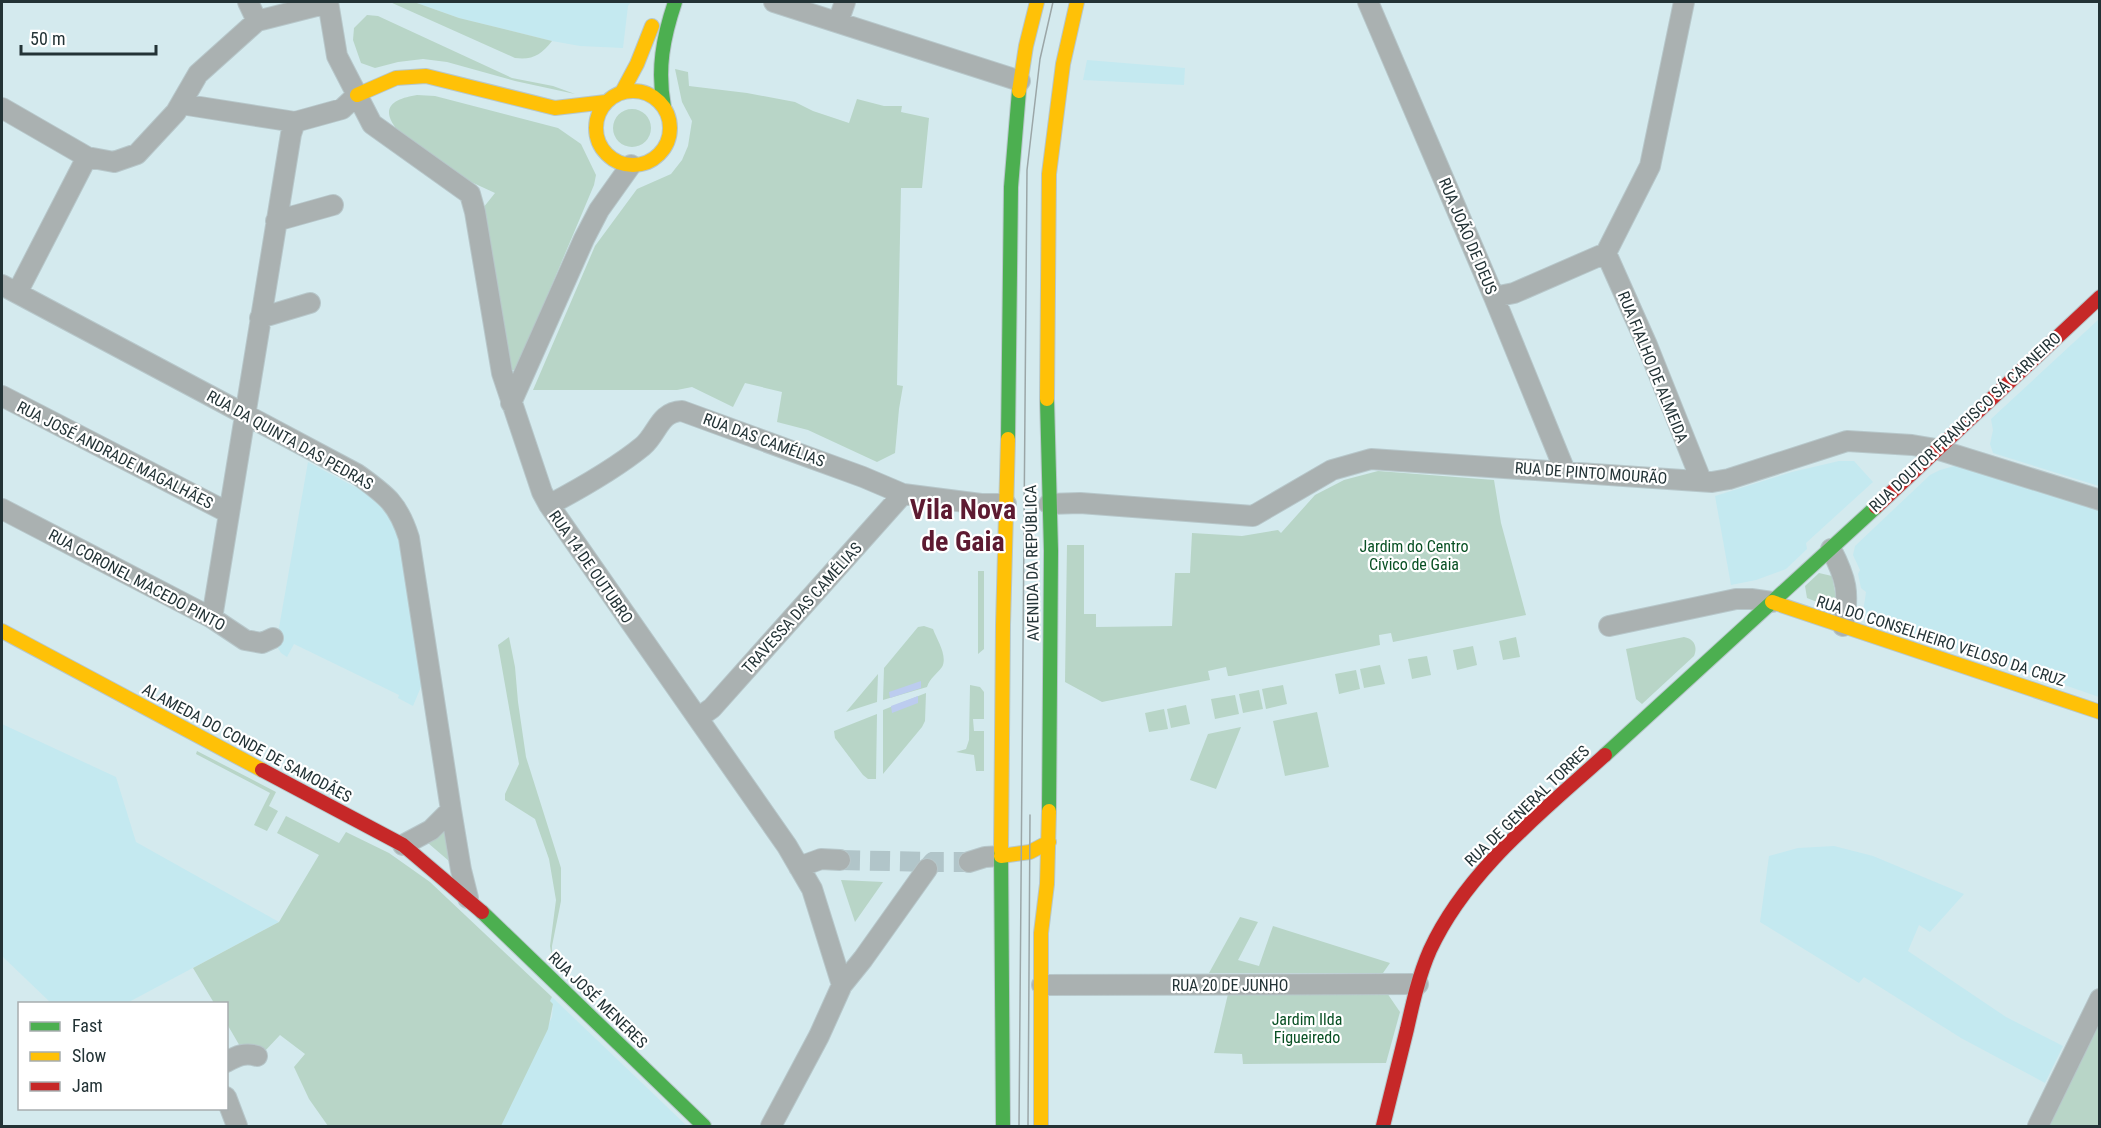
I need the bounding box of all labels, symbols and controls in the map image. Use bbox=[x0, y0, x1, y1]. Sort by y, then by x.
scale bar bbox=[21, 18, 156, 56]
text: 50 m bbox=[30, 28, 65, 49]
street label: RUA JOÃO DE DEUS bbox=[1435, 174, 1502, 297]
street label: RUA FIALHO DE ALMEIDA bbox=[1614, 288, 1692, 446]
street label: RUA DOUTOR FRANCISCO SÁ CARNEIRO bbox=[1865, 328, 2065, 516]
street label: RUA DA QUINTA DAS PEDRAS bbox=[204, 386, 376, 494]
street label: RUA JOSÉ ANDRADE MAGALHÃES bbox=[14, 396, 217, 513]
street label: RUA DAS CAMÉLIAS bbox=[701, 409, 827, 471]
street label: RUA DE PINTO MOURÃO bbox=[1514, 457, 1668, 488]
street label: AVENIDA DA REPÚBLICA bbox=[1021, 485, 1043, 641]
district label: Vila Nova de Gaia bbox=[910, 493, 1016, 558]
street label: RUA 14 DE OUTUBRO bbox=[545, 507, 637, 627]
street label: RUA CORONEL MACEDO PINTO bbox=[45, 525, 229, 635]
park label: Jardim do Centro Cívico de Gaia bbox=[1360, 537, 1468, 574]
street label: TRAVESSA DAS CAMÉLIAS bbox=[738, 539, 866, 677]
street label: RUA DO CONSELHEIRO VELOSO DA CRUZ bbox=[1814, 592, 2068, 690]
street label: ALAMEDA DO CONDE DE SAMODÃES bbox=[139, 679, 355, 806]
street label: RUA DE GENERAL TORRES bbox=[1461, 742, 1593, 870]
street label: RUA JOSÉ MENERES bbox=[545, 948, 651, 1052]
street label: RUA 20 DE JUNHO bbox=[1172, 976, 1288, 995]
legend bbox=[18, 1002, 228, 1110]
park label: Jardim Ilda Figueiredo bbox=[1272, 1010, 1342, 1047]
text: Fast bbox=[72, 1015, 103, 1036]
text: Slow bbox=[72, 1045, 107, 1066]
text: Jam bbox=[72, 1075, 103, 1096]

